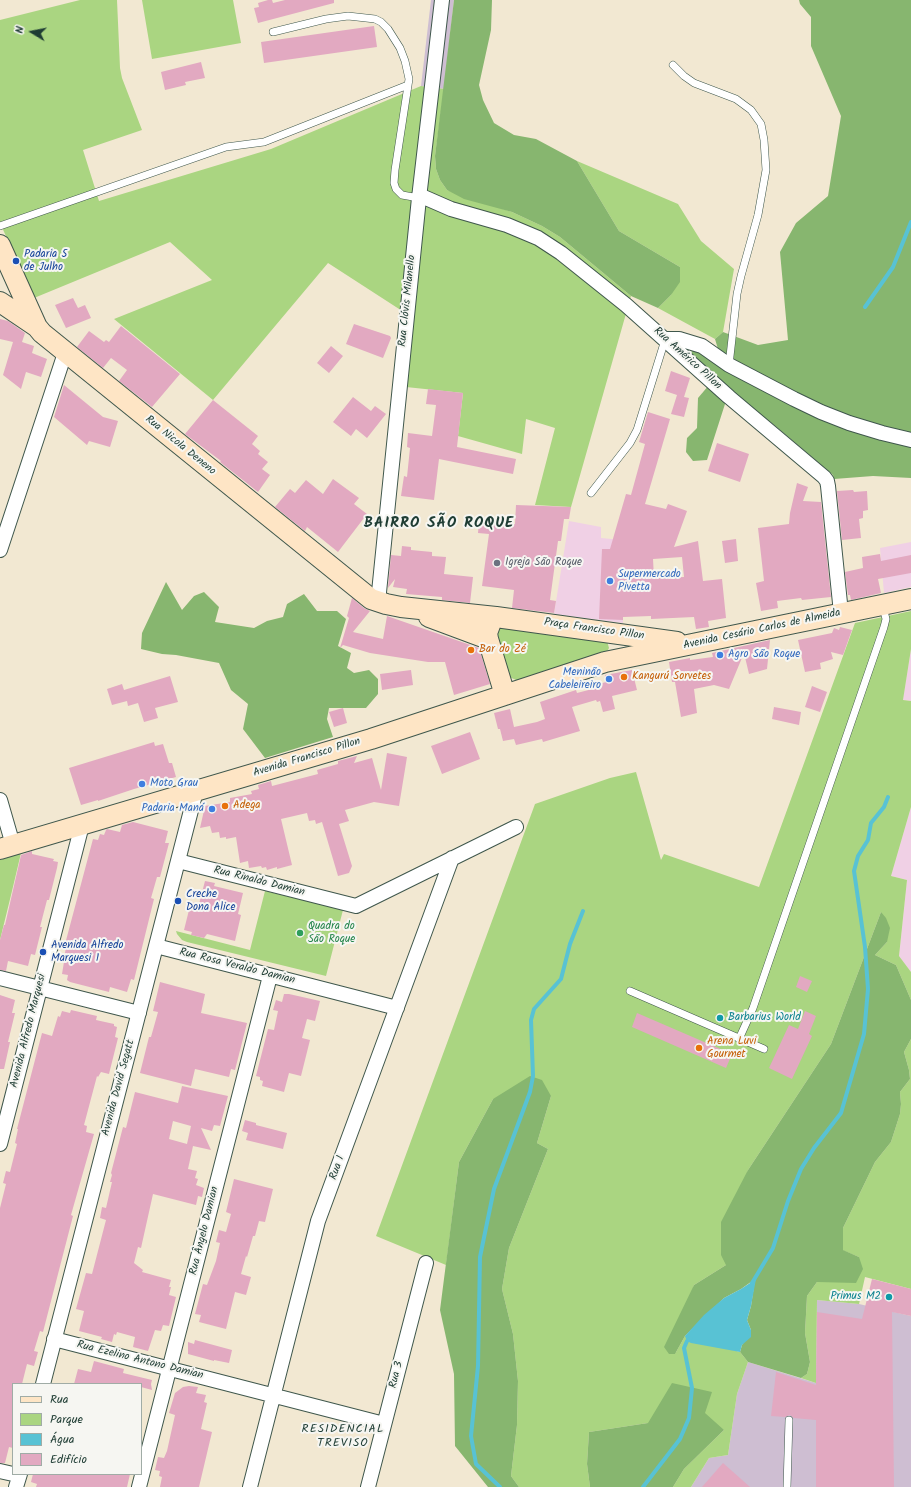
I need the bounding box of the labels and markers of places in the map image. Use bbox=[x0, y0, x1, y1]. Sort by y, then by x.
place label: Padaria 5 de Julho bbox=[24, 248, 68, 274]
marker: Padaria 5 de Julho bbox=[11, 256, 21, 266]
place label: Igreja São Roque bbox=[505, 556, 582, 570]
marker: Igreja São Roque bbox=[492, 558, 502, 568]
place label: Supermercado Pivetta bbox=[618, 568, 681, 594]
marker: Supermercado Pivetta bbox=[605, 576, 615, 586]
place label: Bar do Zé bbox=[479, 643, 526, 657]
marker: Bar do Zé bbox=[466, 645, 476, 655]
place label: Agro São Roque bbox=[728, 648, 800, 662]
marker: Agro São Roque bbox=[715, 650, 725, 660]
place label: Meninão Cabeleireiro bbox=[548, 666, 601, 692]
place label: Kangurú Sorvetes bbox=[632, 670, 711, 684]
marker: Kangurú Sorvetes bbox=[619, 672, 629, 682]
marker: Meninão Cabeleireiro bbox=[604, 674, 614, 684]
place label: Moto Grau bbox=[150, 777, 198, 791]
marker: Moto Grau bbox=[137, 779, 147, 789]
place label: Adega bbox=[233, 799, 261, 813]
marker: Adega bbox=[220, 801, 230, 811]
place label: Padaria Maná bbox=[141, 802, 204, 816]
marker: Padaria Maná bbox=[207, 804, 217, 814]
place label: Creche Dona Alice bbox=[186, 888, 235, 914]
marker: Creche Dona Alice bbox=[173, 896, 183, 906]
place label: Quadra do São Roque bbox=[308, 920, 355, 946]
marker: Quadra do São Roque bbox=[295, 928, 305, 938]
place label: Avenida Alfredo Marquesi 1 bbox=[51, 939, 123, 965]
marker: Avenida Alfredo Marquesi 1 bbox=[38, 947, 48, 957]
place label: Barbarius World bbox=[728, 1011, 801, 1025]
marker: Barbarius World bbox=[715, 1013, 725, 1023]
place label: Arena Luvi Gourmet bbox=[707, 1035, 756, 1061]
marker: Arena Luvi Gourmet bbox=[694, 1043, 704, 1053]
place label: Primus M2 bbox=[831, 1290, 881, 1304]
marker: Primus M2 bbox=[884, 1292, 894, 1302]

